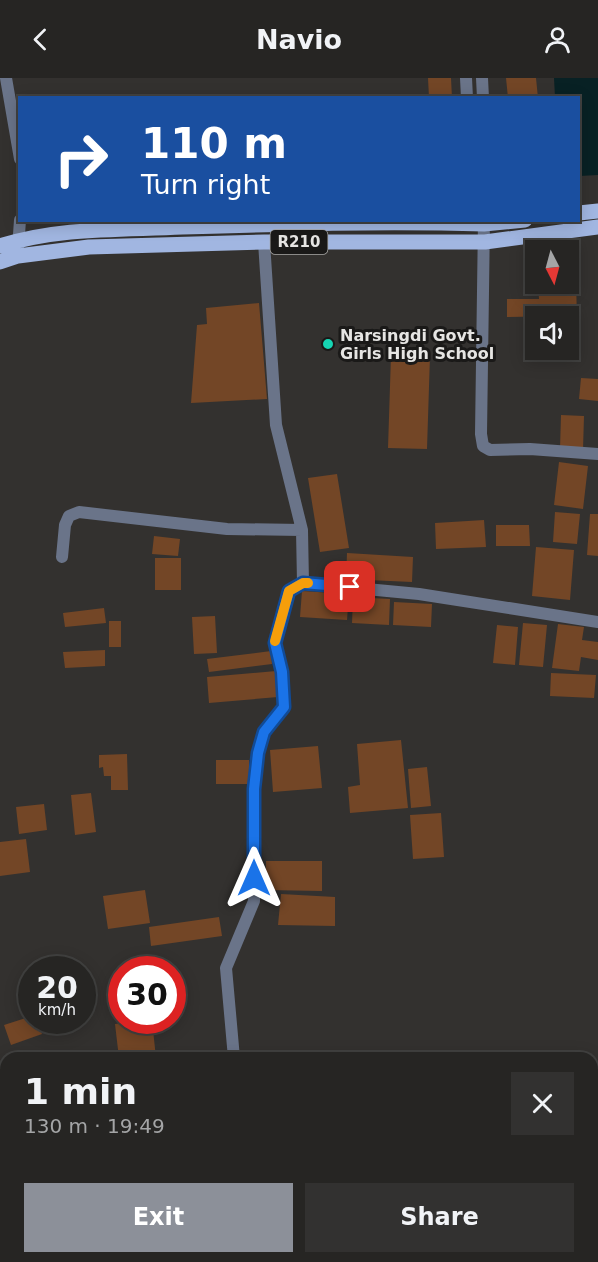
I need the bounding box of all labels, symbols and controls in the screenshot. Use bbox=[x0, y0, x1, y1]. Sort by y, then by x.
icon: back bbox=[24, 23, 57, 56]
icon: person bbox=[541, 23, 574, 56]
text: Navio bbox=[256, 24, 342, 55]
text: 110 m bbox=[141, 119, 287, 168]
icon: right bbox=[42, 120, 120, 198]
text: Turn right bbox=[141, 169, 270, 200]
road number: R210 bbox=[270, 230, 328, 254]
north arrow bbox=[525, 240, 579, 294]
map controls bbox=[525, 240, 579, 360]
button: sound bbox=[525, 306, 579, 360]
place label: Narsingdi Govt. Girls High School bbox=[340, 326, 494, 363]
marker: Narsingdi Govt. Girls High School bbox=[321, 337, 335, 351]
pin bbox=[324, 561, 375, 612]
icon: arrive bbox=[333, 570, 366, 603]
position arrow bbox=[222, 846, 286, 910]
speed limit sign: 30 bbox=[108, 956, 186, 1034]
text: 20 bbox=[36, 970, 78, 1005]
text: km/h bbox=[38, 1001, 76, 1019]
text: 1 min bbox=[24, 1071, 137, 1112]
button: close bbox=[511, 1072, 574, 1135]
text: 130 m · 19:49 bbox=[24, 1114, 165, 1138]
button: Exit bbox=[24, 1183, 293, 1252]
button: Share bbox=[305, 1183, 574, 1252]

